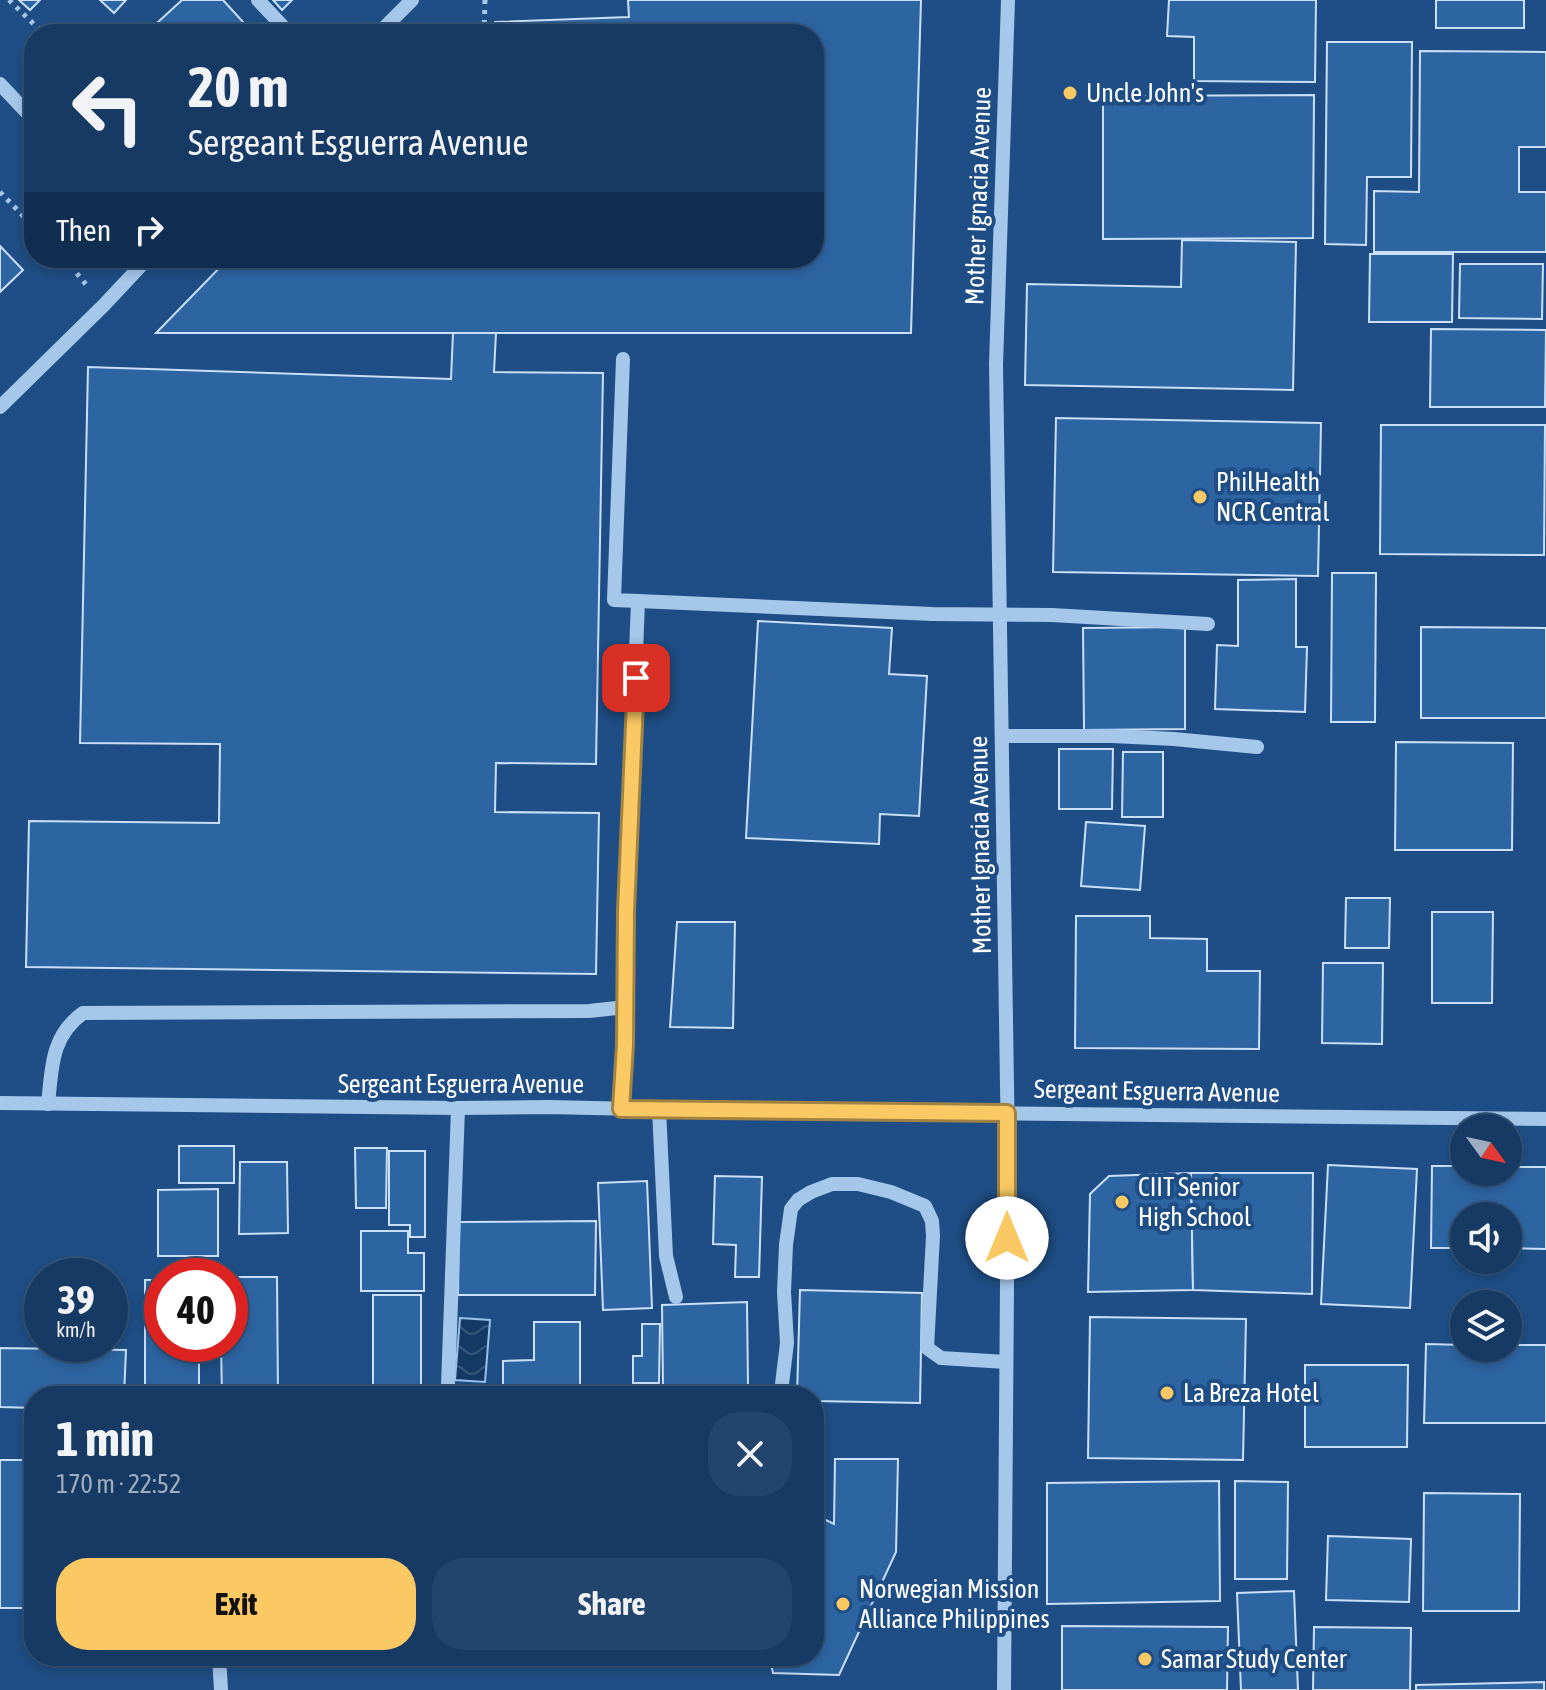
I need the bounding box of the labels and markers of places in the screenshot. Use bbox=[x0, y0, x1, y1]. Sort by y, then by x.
place label: Uncle John's bbox=[1086, 78, 1204, 108]
marker: Uncle John's bbox=[1061, 84, 1079, 102]
place label: PhilHealth NCR Central bbox=[1216, 467, 1329, 527]
marker: PhilHealth NCR Central bbox=[1191, 488, 1209, 506]
pin bbox=[602, 644, 670, 712]
place label: CIIT Senior High School bbox=[1138, 1172, 1251, 1232]
marker: CIIT Senior High School bbox=[1113, 1193, 1131, 1211]
place label: La Breza Hotel bbox=[1183, 1378, 1319, 1408]
marker: La Breza Hotel bbox=[1158, 1384, 1176, 1402]
place label: Norwegian Mission Alliance Philippines bbox=[859, 1574, 1050, 1634]
marker: Norwegian Mission Alliance Philippines bbox=[834, 1595, 852, 1613]
place label: Samar Study Center bbox=[1161, 1644, 1347, 1674]
marker: Samar Study Center bbox=[1136, 1650, 1154, 1668]

